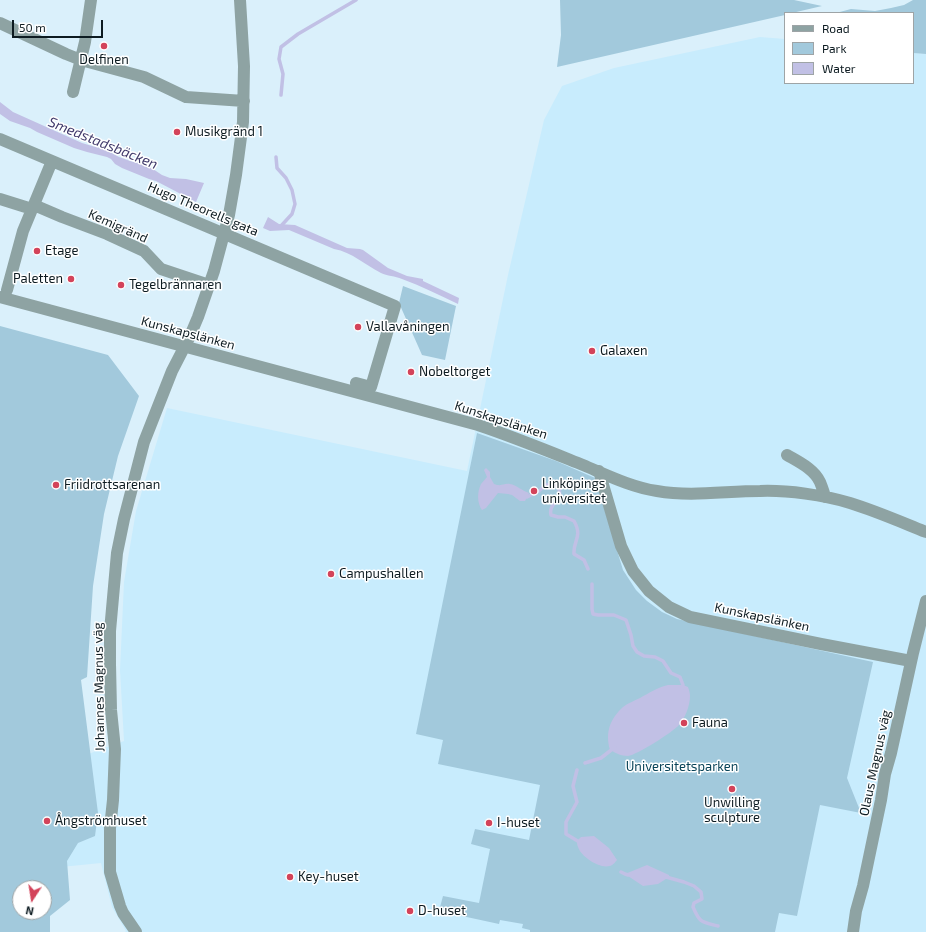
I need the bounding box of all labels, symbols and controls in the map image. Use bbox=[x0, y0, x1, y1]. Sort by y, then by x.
scale bar bbox=[14, 12, 105, 38]
legend bbox=[784, 12, 914, 84]
text: 50 m bbox=[19, 20, 46, 34]
text: Road bbox=[822, 21, 850, 35]
marker: Delfinen bbox=[99, 41, 109, 51]
text: Park bbox=[822, 41, 847, 55]
place label: Delfinen bbox=[79, 52, 129, 68]
text: Water bbox=[822, 61, 856, 75]
water label: Smedstadsbäcken bbox=[46, 113, 160, 173]
place label: Musikgränd 1 bbox=[185, 124, 263, 140]
marker: Musikgränd 1 bbox=[172, 127, 182, 137]
street label: Hugo Theorells gata bbox=[145, 179, 261, 239]
street label: Kemigränd bbox=[86, 206, 150, 246]
place label: Etage bbox=[45, 243, 79, 259]
marker: Etage bbox=[32, 246, 42, 256]
place label: Paletten bbox=[13, 271, 63, 287]
marker: Paletten bbox=[66, 274, 76, 284]
place label: Tegelbrännaren bbox=[129, 277, 222, 293]
marker: Tegelbrännaren bbox=[116, 280, 126, 290]
street label: Kunskapslänken bbox=[139, 313, 237, 353]
place label: Vallavåningen bbox=[366, 319, 450, 335]
marker: Vallavåningen bbox=[353, 322, 363, 332]
place label: Galaxen bbox=[600, 343, 648, 359]
marker: Galaxen bbox=[587, 346, 597, 356]
place label: Nobeltorget bbox=[419, 364, 490, 380]
marker: Nobeltorget bbox=[406, 367, 416, 377]
street label: Kunskapslänken bbox=[453, 398, 549, 442]
place label: Linköpings universitet bbox=[542, 476, 606, 507]
place label: Friidrottsarenan bbox=[64, 477, 160, 493]
marker: Friidrottsarenan bbox=[51, 480, 61, 490]
marker: Linköpings universitet bbox=[529, 486, 539, 496]
place label: Campushallen bbox=[339, 566, 423, 582]
marker: Campushallen bbox=[326, 569, 336, 579]
street label: Kunskapslänken bbox=[713, 599, 811, 635]
street label: Johannes Magnus väg bbox=[90, 622, 108, 752]
street label: Olaus Magnus väg bbox=[856, 709, 894, 817]
place label: Fauna bbox=[692, 715, 728, 731]
marker: Fauna bbox=[679, 718, 689, 728]
park label: Universitetsparken bbox=[626, 759, 738, 775]
marker: Unwilling sculpture bbox=[727, 784, 737, 794]
place label: Unwilling sculpture bbox=[704, 795, 760, 826]
place label: Ångströmhuset bbox=[55, 813, 147, 829]
place label: I-huset bbox=[497, 815, 540, 831]
marker: Ångströmhuset bbox=[42, 816, 52, 826]
marker: I-huset bbox=[484, 818, 494, 828]
place label: Key-huset bbox=[298, 869, 359, 885]
marker: Key-huset bbox=[285, 872, 295, 882]
north arrow bbox=[12, 880, 52, 920]
place label: D-huset bbox=[418, 903, 466, 919]
text: N bbox=[24, 904, 35, 918]
marker: D-huset bbox=[405, 906, 415, 916]

